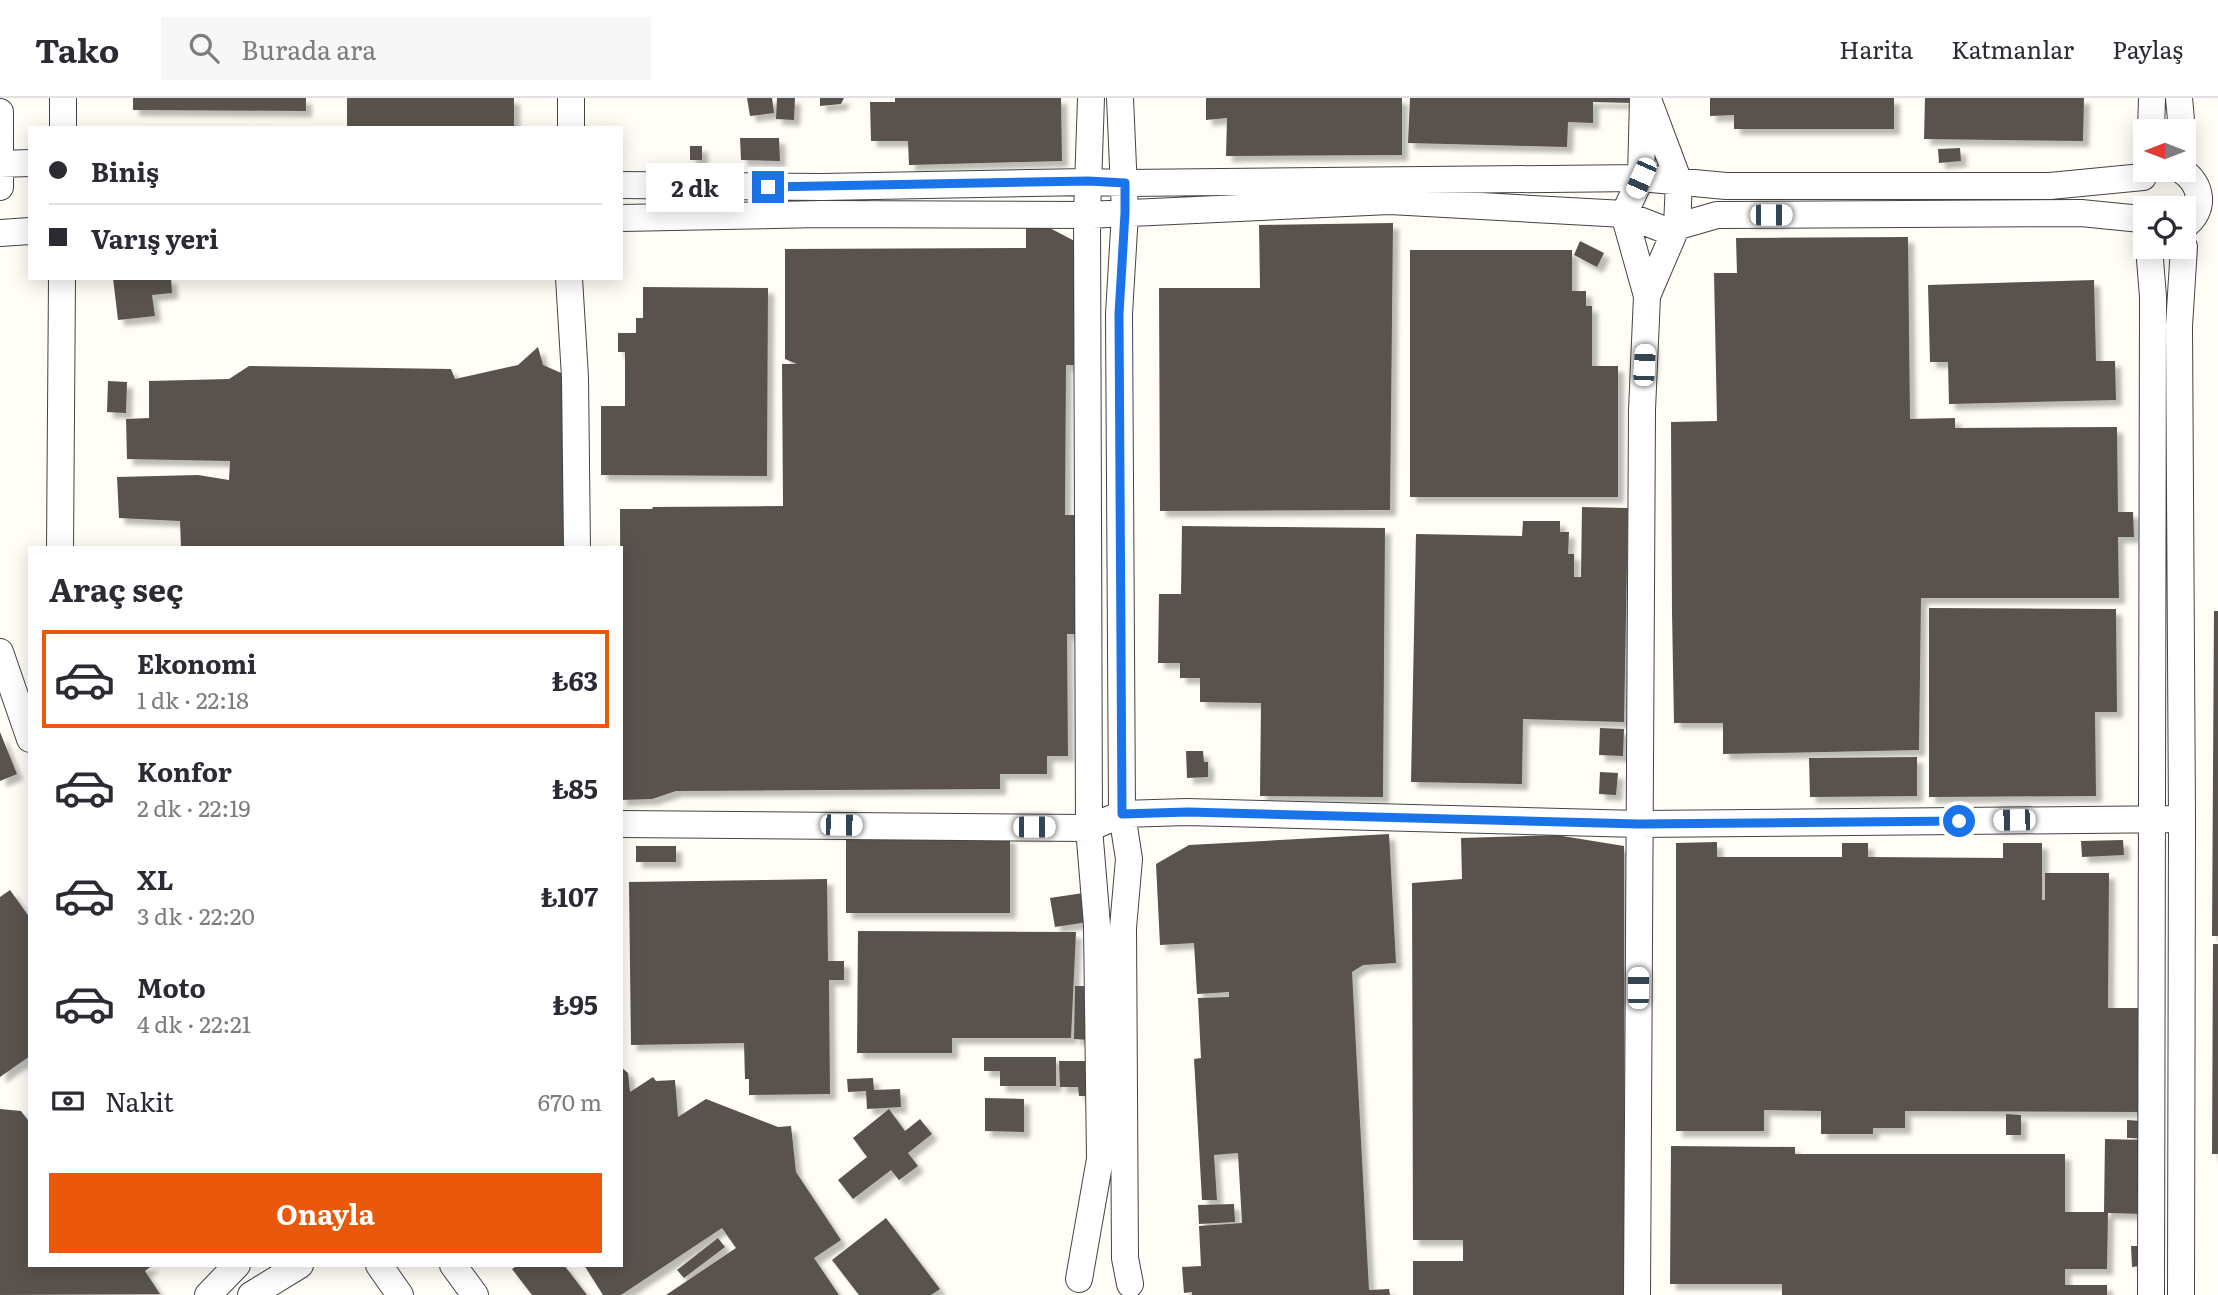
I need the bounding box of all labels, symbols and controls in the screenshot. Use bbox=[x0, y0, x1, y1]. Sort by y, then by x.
search box bbox=[161, 17, 651, 80]
text: Tako bbox=[35, 24, 119, 73]
icon: search bbox=[185, 29, 223, 67]
text: Burada ara bbox=[241, 29, 376, 68]
text: Harita bbox=[1839, 31, 1913, 66]
text: Katmanlar bbox=[1951, 31, 2074, 66]
text: Paylaş bbox=[2112, 31, 2183, 66]
north arrow bbox=[2133, 119, 2196, 182]
map controls bbox=[2133, 119, 2196, 259]
text: Biniş bbox=[91, 151, 159, 190]
car bbox=[1623, 155, 1660, 201]
callout: 2 dk bbox=[646, 162, 744, 212]
text: 2 dk bbox=[671, 170, 719, 204]
route end bbox=[752, 171, 784, 203]
button: locate bbox=[2133, 196, 2196, 259]
car bbox=[1751, 205, 1793, 226]
text: Varış yeri bbox=[91, 218, 219, 257]
car bbox=[1633, 343, 1656, 387]
text: Araç seç bbox=[49, 564, 184, 612]
text: Ekonomi bbox=[137, 643, 257, 682]
icon: car bbox=[53, 648, 116, 711]
text: ₺63 bbox=[552, 660, 598, 699]
text: 1 dk · 22:18 bbox=[137, 682, 249, 716]
text: Konfor bbox=[137, 751, 232, 790]
icon: car bbox=[53, 756, 116, 819]
text: ₺85 bbox=[552, 768, 598, 807]
text: 2 dk · 22:19 bbox=[137, 790, 251, 824]
route start bbox=[1943, 805, 1975, 837]
car bbox=[1993, 809, 2036, 831]
car bbox=[820, 814, 863, 836]
car bbox=[1014, 817, 1056, 838]
text: XL bbox=[137, 859, 174, 898]
icon: car bbox=[53, 864, 116, 927]
text: ₺107 bbox=[540, 876, 598, 915]
text: 3 dk · 22:20 bbox=[137, 898, 255, 932]
text: Moto bbox=[137, 967, 206, 1006]
car bbox=[1628, 967, 1649, 1009]
icon: car bbox=[53, 972, 116, 1035]
text: ₺95 bbox=[552, 984, 598, 1023]
text: 4 dk · 22:21 bbox=[137, 1006, 251, 1040]
text: Nakit bbox=[105, 1081, 174, 1120]
icon: cash bbox=[49, 1082, 87, 1120]
text: 670 m bbox=[538, 1084, 602, 1118]
button: Onayla bbox=[49, 1173, 602, 1253]

